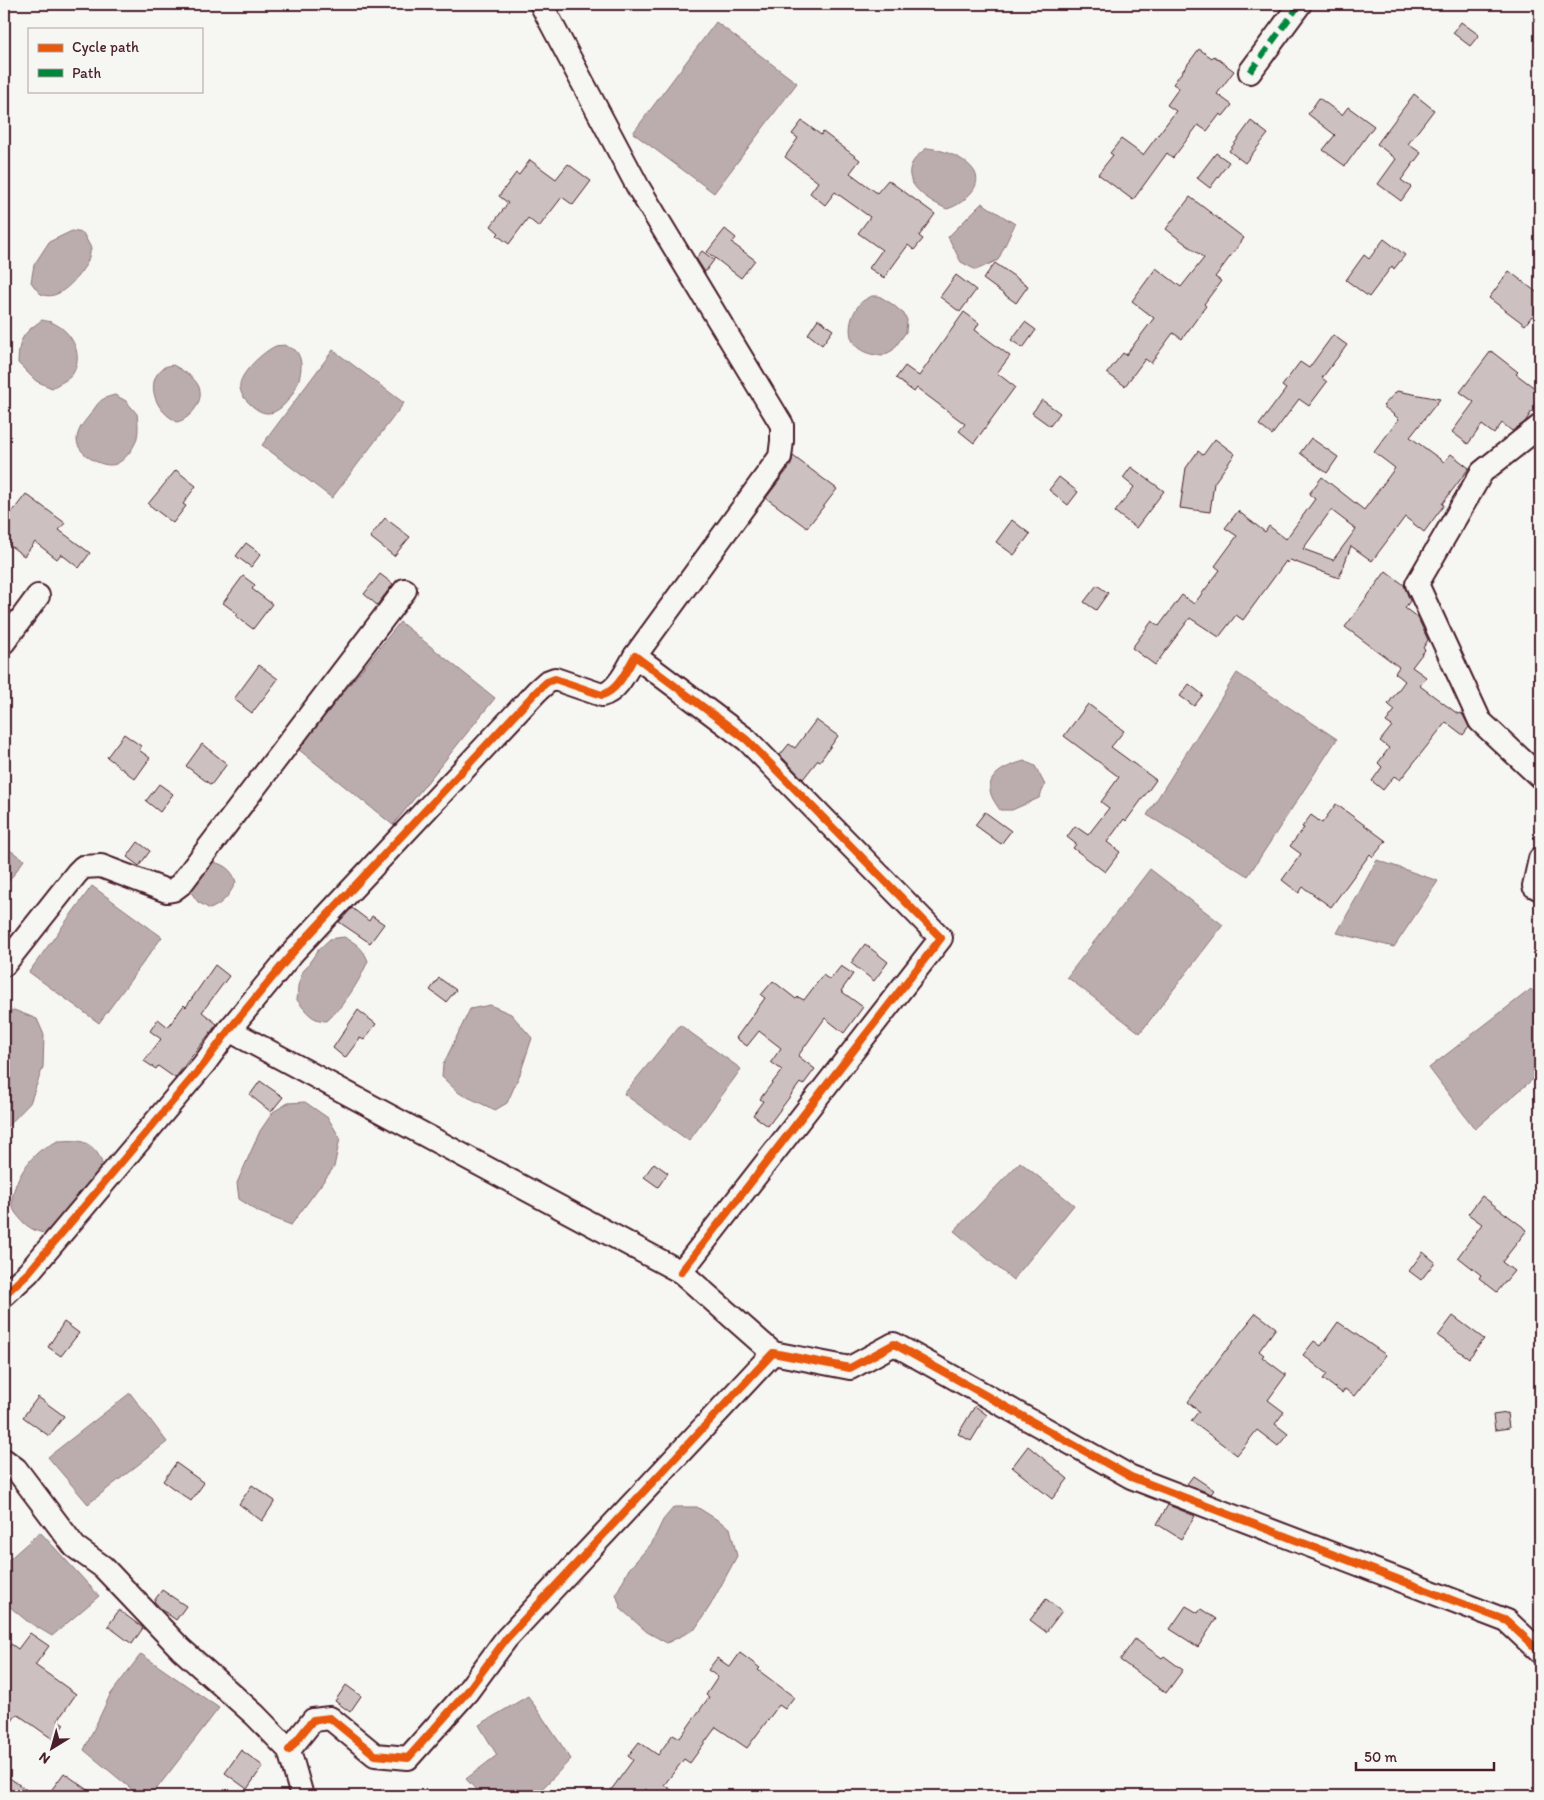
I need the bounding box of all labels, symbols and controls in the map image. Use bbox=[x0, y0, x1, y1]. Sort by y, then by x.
legend bbox=[28, 28, 202, 92]
text: Cycle path bbox=[72, 38, 139, 56]
text: Path bbox=[72, 64, 101, 82]
north arrow bbox=[28, 1722, 78, 1772]
scale bar bbox=[1356, 1740, 1494, 1772]
text: N bbox=[36, 1748, 53, 1768]
text: 50 m bbox=[1364, 1748, 1397, 1766]

